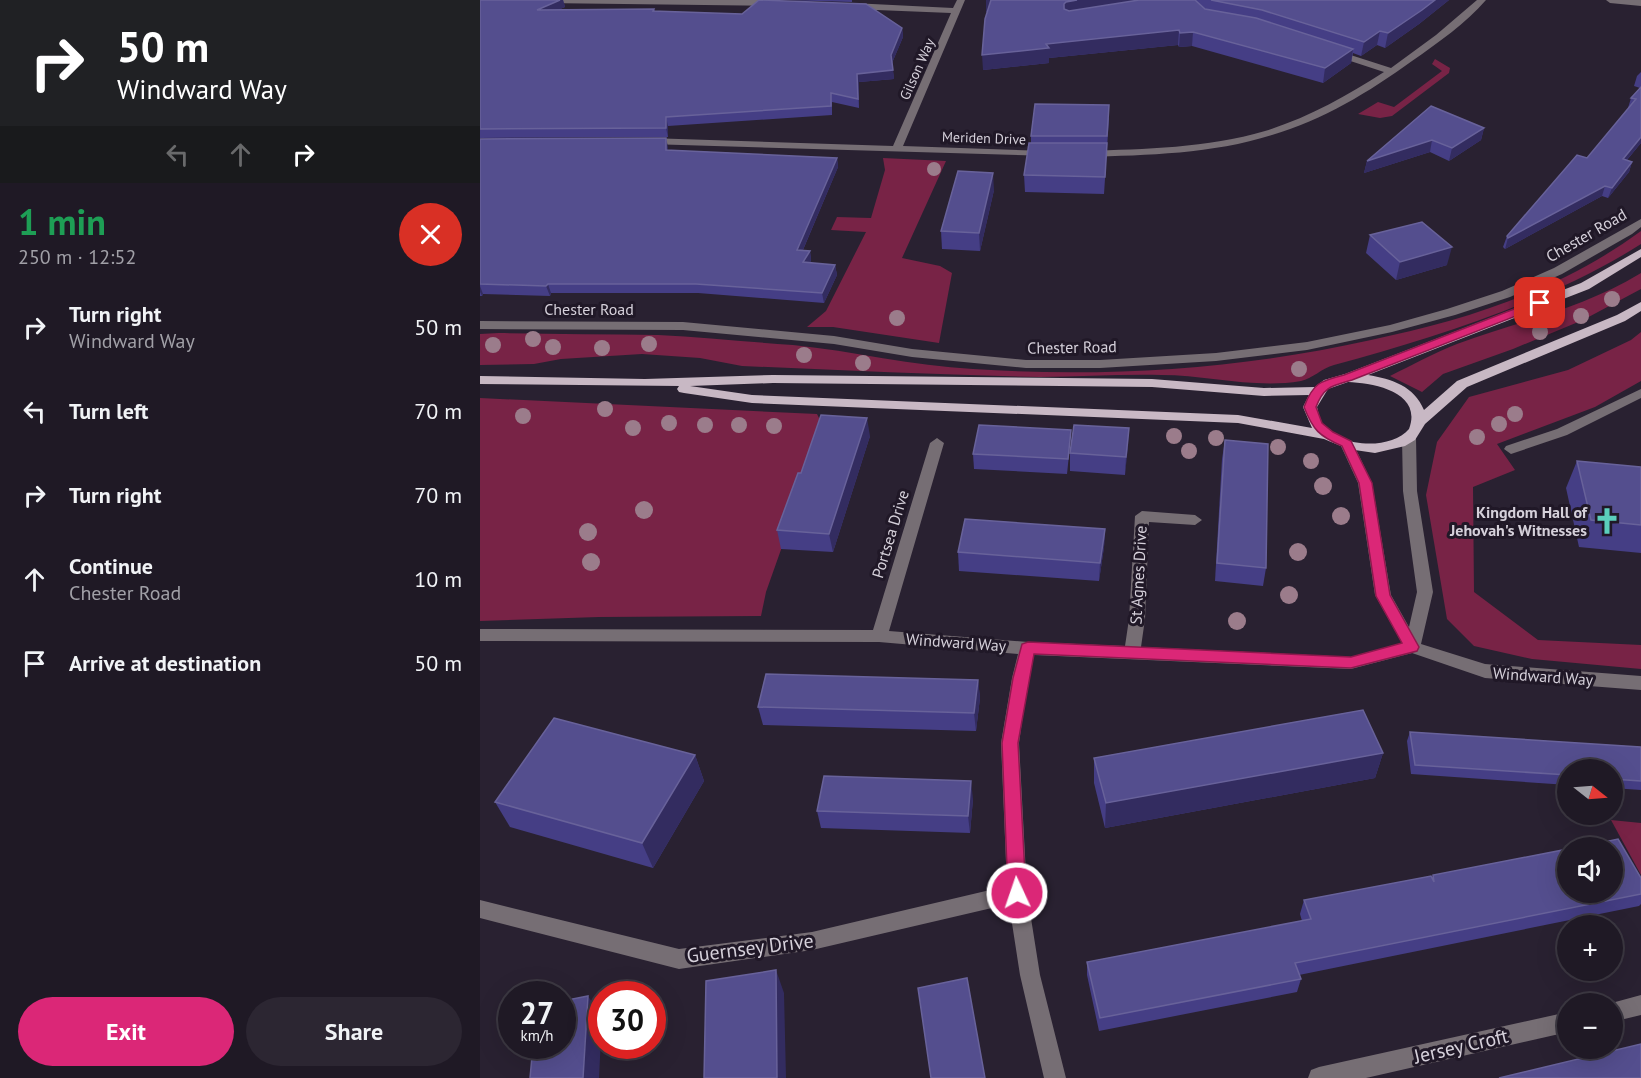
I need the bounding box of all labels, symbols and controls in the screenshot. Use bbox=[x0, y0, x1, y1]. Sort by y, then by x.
text: 50 m bbox=[117, 19, 209, 74]
icon: right bbox=[18, 24, 96, 102]
street label: Gilson Way bbox=[895, 35, 939, 103]
text: Windward Way bbox=[117, 72, 287, 106]
street label: Meriden Drive bbox=[942, 128, 1026, 148]
icon: left bbox=[161, 138, 194, 171]
icon: ahead bbox=[224, 138, 257, 171]
icon: right bbox=[287, 138, 320, 171]
text: 1 min bbox=[18, 198, 106, 245]
button: close bbox=[399, 203, 462, 266]
street label: Chester Road bbox=[1542, 204, 1630, 266]
text: 250 m · 12:52 bbox=[18, 244, 136, 270]
pin bbox=[1514, 277, 1565, 328]
icon: arrive bbox=[1523, 286, 1556, 319]
street label: Chester Road bbox=[544, 299, 634, 319]
text: Turn right bbox=[69, 300, 161, 328]
icon: right bbox=[18, 311, 51, 344]
text: 50 m bbox=[414, 313, 462, 341]
text: Windward Way bbox=[69, 328, 195, 354]
street label: Chester Road bbox=[1027, 336, 1117, 358]
icon: left bbox=[18, 395, 51, 428]
text: Turn left bbox=[69, 397, 149, 425]
text: 70 m bbox=[414, 397, 462, 425]
icon: right bbox=[18, 479, 51, 512]
text: Turn right bbox=[69, 481, 161, 509]
text: 70 m bbox=[414, 481, 462, 509]
street label: Portsea Drive bbox=[867, 487, 913, 581]
place label: Kingdom Hall of Jehovah's Witnesses bbox=[1449, 502, 1588, 540]
church icon: Kingdom Hall of Jehovah's Witnesses bbox=[1592, 506, 1622, 536]
street label: St Agnes Drive bbox=[1125, 525, 1151, 625]
text: Continue bbox=[69, 552, 153, 580]
icon: ahead bbox=[18, 563, 51, 596]
text: 10 m bbox=[414, 565, 462, 593]
text: Chester Road bbox=[69, 580, 181, 606]
street label: Windward Way bbox=[905, 629, 1007, 656]
icon: arrive bbox=[18, 647, 51, 680]
text: Arrive at destination bbox=[69, 649, 261, 677]
text: 50 m bbox=[414, 649, 462, 677]
street label: Windward Way bbox=[1492, 663, 1594, 690]
north arrow bbox=[1557, 759, 1623, 825]
map controls bbox=[1557, 759, 1623, 1059]
button: sound bbox=[1557, 837, 1623, 903]
position arrow bbox=[985, 861, 1049, 925]
button: + bbox=[1557, 915, 1623, 981]
street label: Guernsey Drive bbox=[685, 927, 815, 969]
speed limit sign: 30 bbox=[588, 981, 666, 1059]
text: 27 bbox=[520, 993, 554, 1032]
button: − bbox=[1557, 993, 1623, 1059]
button: Exit bbox=[18, 997, 234, 1066]
button: Share bbox=[246, 997, 462, 1066]
street label: Jersey Croft bbox=[1410, 1022, 1511, 1070]
text: km/h bbox=[521, 1026, 553, 1045]

